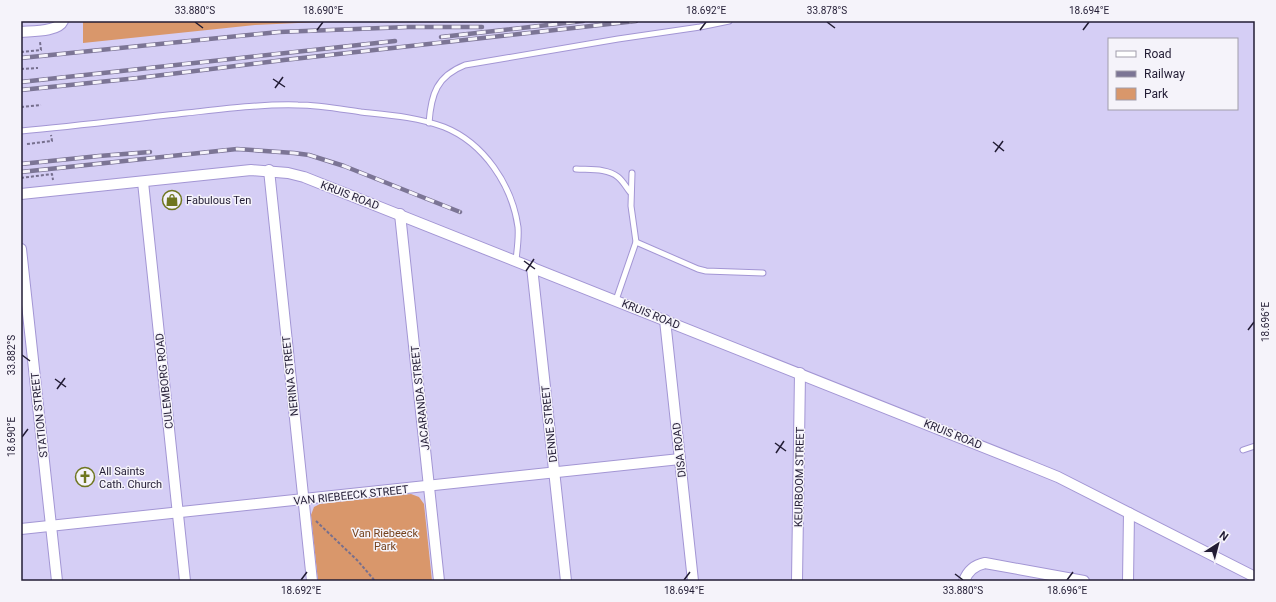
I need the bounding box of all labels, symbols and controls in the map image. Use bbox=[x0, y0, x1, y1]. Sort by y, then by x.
text: 33.880°S bbox=[175, 5, 215, 16]
text: 18.690°E bbox=[303, 5, 343, 16]
text: 18.692°E bbox=[686, 5, 726, 16]
text: 33.878°S bbox=[807, 5, 847, 16]
text: 18.694°E bbox=[1069, 5, 1109, 16]
legend bbox=[1108, 38, 1238, 110]
text: Road bbox=[1144, 47, 1172, 61]
text: Railway bbox=[1144, 67, 1185, 81]
text: Park bbox=[1144, 87, 1169, 101]
street label: KRUIS ROAD bbox=[319, 178, 381, 213]
shop icon: Fabulous Ten bbox=[161, 189, 183, 211]
place label: Fabulous Ten bbox=[186, 194, 251, 207]
street label: KRUIS ROAD bbox=[620, 297, 682, 332]
text: 18.696°E bbox=[1260, 302, 1271, 342]
street label: CULEMBORG ROAD bbox=[153, 332, 176, 429]
text: 33.882°S bbox=[6, 335, 17, 375]
street label: NERINA STREET bbox=[280, 335, 301, 417]
street label: JACARANDA STREET bbox=[408, 344, 432, 451]
street label: STATION STREET bbox=[28, 371, 50, 458]
street label: DENNE STREET bbox=[539, 384, 560, 463]
text: 18.690°E bbox=[6, 417, 17, 457]
street label: KRUIS ROAD bbox=[922, 417, 984, 452]
street label: DISA ROAD bbox=[670, 422, 689, 478]
street label: KEURBOOM STREET bbox=[792, 426, 807, 527]
place label: All Saints Cath. Church bbox=[99, 465, 162, 491]
church icon: All Saints Cath. Church bbox=[74, 466, 96, 488]
street label: VAN RIEBEECK STREET bbox=[293, 483, 410, 508]
north arrow bbox=[1198, 524, 1238, 564]
park label: Van Riebeeck Park bbox=[352, 527, 418, 553]
text: N bbox=[1217, 529, 1231, 544]
text: 18.692°E bbox=[281, 585, 321, 596]
text: 18.694°E bbox=[664, 585, 704, 596]
text: 33.880°S bbox=[943, 585, 983, 596]
text: 18.696°E bbox=[1047, 585, 1087, 596]

